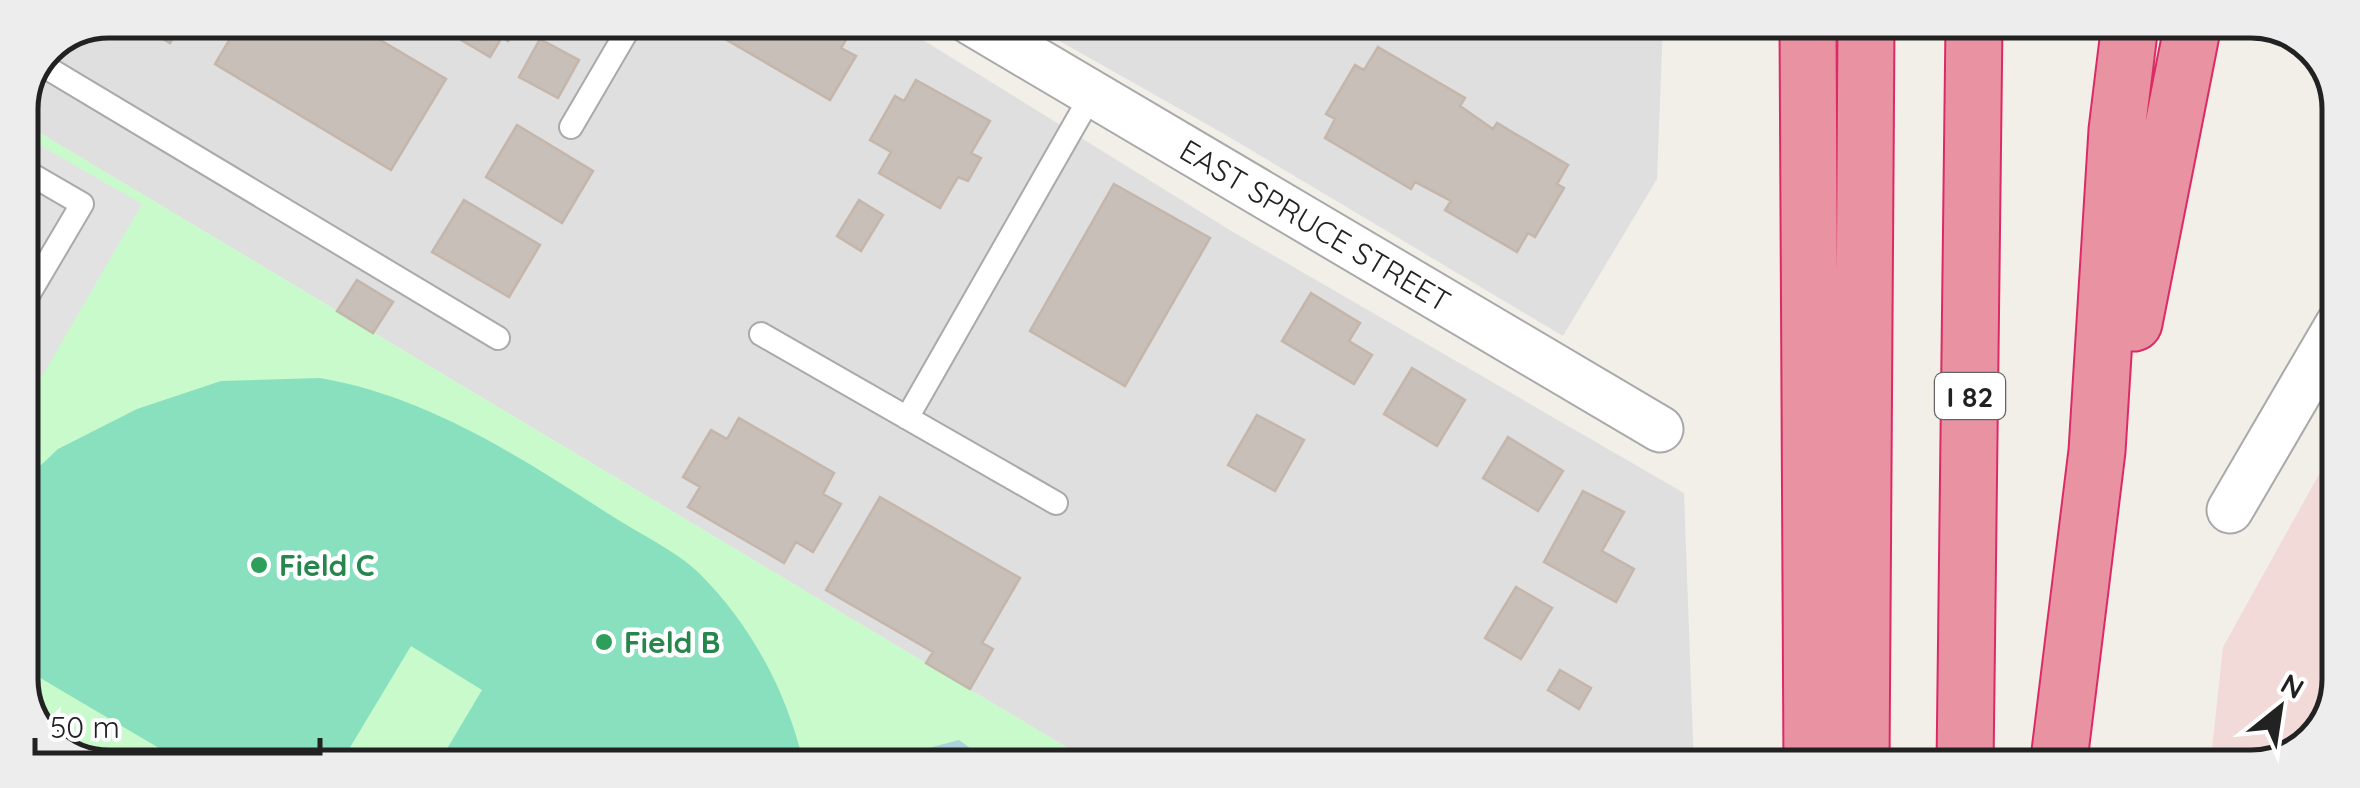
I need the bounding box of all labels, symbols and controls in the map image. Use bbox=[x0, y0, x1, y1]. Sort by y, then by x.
street label: EAST SPRUCE STREET bbox=[1173, 131, 1458, 320]
road number: I 82 bbox=[1935, 373, 2005, 419]
place label: Field C bbox=[279, 546, 375, 584]
marker: Field C bbox=[248, 554, 270, 576]
place label: Field B bbox=[624, 623, 720, 661]
marker: Field B bbox=[593, 631, 615, 653]
north arrow bbox=[2230, 658, 2330, 758]
text: N bbox=[2275, 666, 2310, 706]
scale bar bbox=[35, 693, 320, 755]
text: 50 m bbox=[50, 708, 120, 746]

